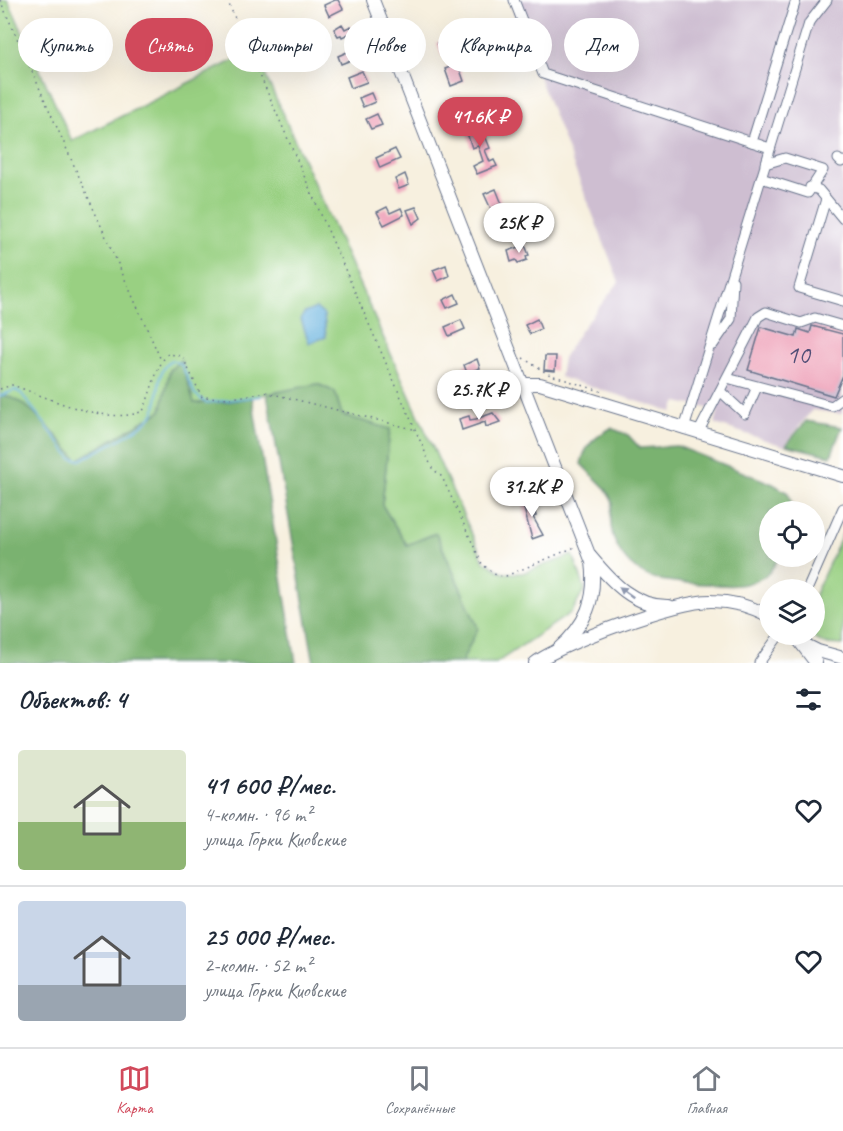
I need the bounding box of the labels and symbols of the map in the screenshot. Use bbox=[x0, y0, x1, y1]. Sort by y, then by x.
pin: 41.6K ₽ bbox=[425, 97, 535, 148]
pin: 25K ₽ bbox=[477, 203, 561, 254]
house number: 10 bbox=[786, 338, 812, 371]
pin: 25.7K ₽ bbox=[424, 370, 534, 421]
pin: 31.2K ₽ bbox=[477, 467, 587, 518]
one-way arrow bbox=[618, 586, 634, 599]

